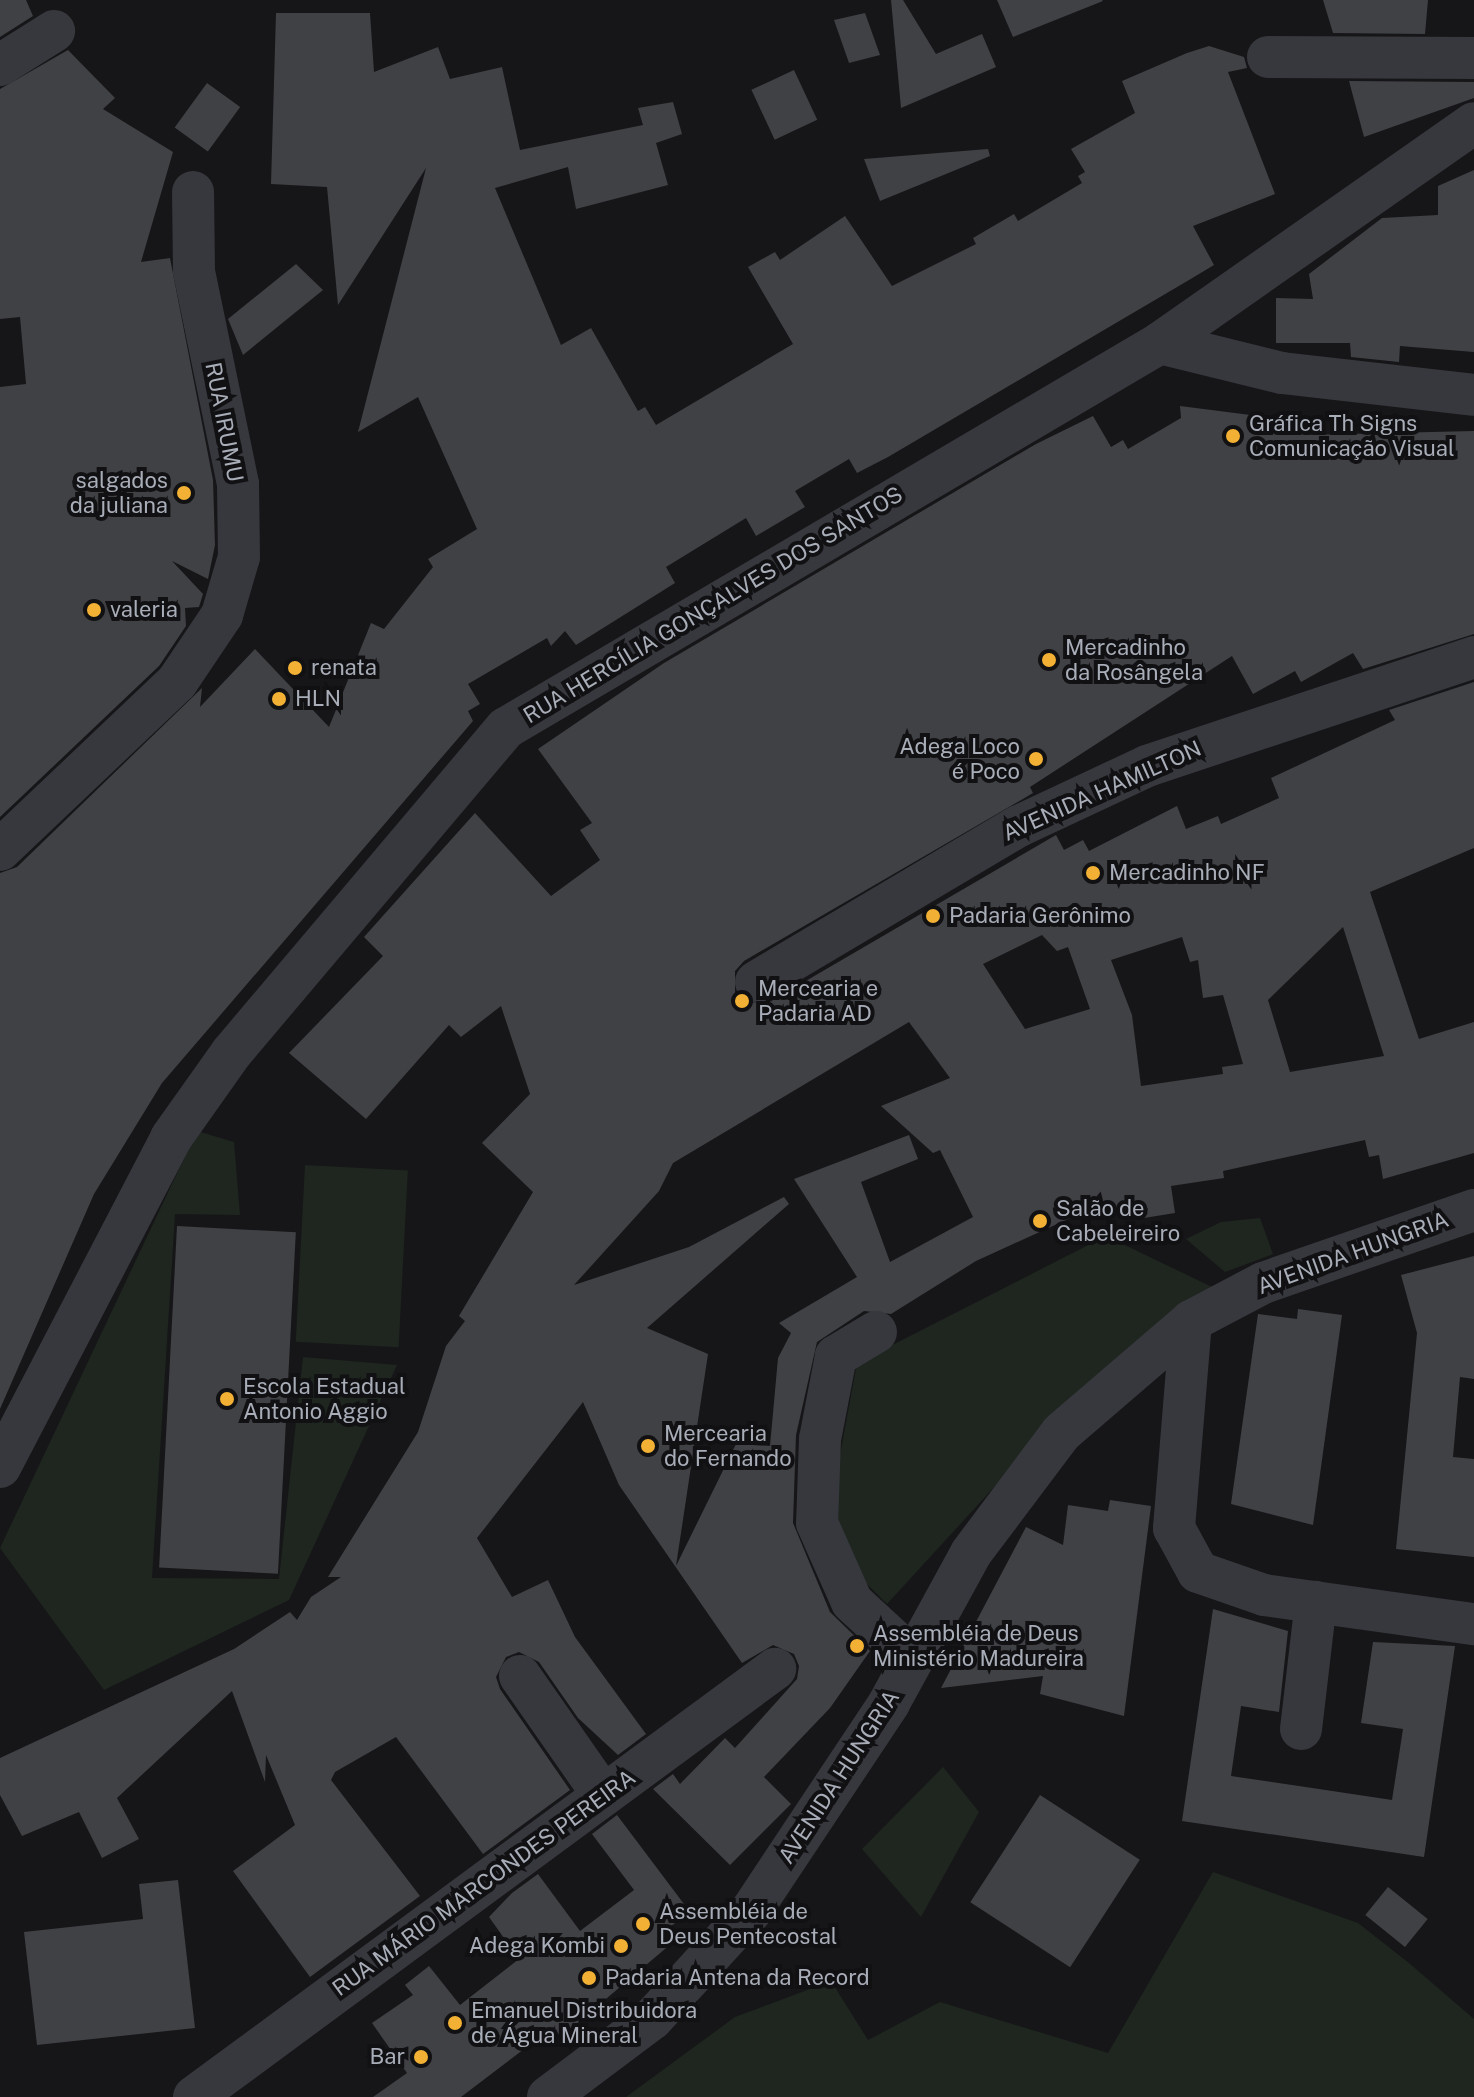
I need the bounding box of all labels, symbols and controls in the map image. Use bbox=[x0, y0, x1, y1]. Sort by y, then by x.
street label: RUA IRUMU bbox=[200, 360, 248, 484]
place label: Gráfica Th Signs Comunicação Visual bbox=[1249, 410, 1455, 462]
marker: Gráfica Th Signs Comunicação Visual bbox=[1224, 427, 1242, 445]
place label: salgados da juliana bbox=[70, 467, 168, 518]
street label: RUA HERCÍLIA GONÇALVES DOS SANTOS bbox=[519, 481, 907, 729]
marker: salgados da juliana bbox=[175, 484, 193, 502]
place label: valeria bbox=[110, 597, 178, 623]
marker: valeria bbox=[85, 601, 103, 619]
place label: Mercadinho da Rosângela bbox=[1065, 634, 1203, 686]
marker: Mercadinho da Rosângela bbox=[1040, 651, 1058, 669]
place label: renata bbox=[311, 655, 377, 681]
marker: renata bbox=[286, 659, 304, 677]
place label: HLN bbox=[295, 686, 341, 712]
marker: HLN bbox=[270, 690, 288, 708]
place label: Adega Loco é Poco bbox=[899, 733, 1020, 784]
street label: AVENIDA HAMILTON bbox=[999, 735, 1205, 847]
marker: Adega Loco é Poco bbox=[1027, 750, 1045, 768]
place label: Mercadinho NF bbox=[1109, 860, 1265, 886]
marker: Mercadinho NF bbox=[1084, 864, 1102, 882]
place label: Padaria Gerônimo bbox=[949, 903, 1131, 929]
marker: Padaria Gerônimo bbox=[924, 907, 942, 925]
place label: Mercearia e Padaria AD bbox=[758, 975, 879, 1026]
marker: Mercearia e Padaria AD bbox=[733, 992, 751, 1010]
place label: Salão de Cabeleireiro bbox=[1056, 1195, 1180, 1246]
street label: AVENIDA HUNGRIA bbox=[1254, 1206, 1452, 1300]
marker: Salão de Cabeleireiro bbox=[1031, 1212, 1049, 1230]
place label: Escola Estadual Antonio Aggio bbox=[243, 1373, 406, 1424]
marker: Escola Estadual Antonio Aggio bbox=[218, 1390, 236, 1408]
place label: Mercearia do Fernando bbox=[664, 1420, 792, 1472]
marker: Mercearia do Fernando bbox=[639, 1437, 657, 1455]
place label: Assembléia de Deus Ministério Madureira bbox=[873, 1620, 1084, 1672]
marker: Assembléia de Deus Ministério Madureira bbox=[848, 1637, 866, 1655]
street label: AVENIDA HUNGRIA bbox=[773, 1685, 905, 1869]
street label: RUA MÁRIO MARCONDES PEREIRA bbox=[327, 1764, 641, 2002]
place label: Assembléia de Deus Pentecostal bbox=[659, 1898, 838, 1950]
marker: Assembléia de Deus Pentecostal bbox=[634, 1915, 652, 1933]
place label: Adega Kombi bbox=[469, 1933, 605, 1959]
marker: Adega Kombi bbox=[612, 1937, 630, 1955]
place label: Padaria Antena da Record bbox=[605, 1965, 870, 1991]
marker: Padaria Antena da Record bbox=[580, 1969, 598, 1987]
place label: Emanuel Distribuidora de Água Mineral bbox=[471, 1997, 697, 2048]
marker: Emanuel Distribuidora de Água Mineral bbox=[446, 2014, 464, 2032]
place label: Bar bbox=[369, 2044, 405, 2070]
marker: Bar bbox=[412, 2048, 430, 2066]

